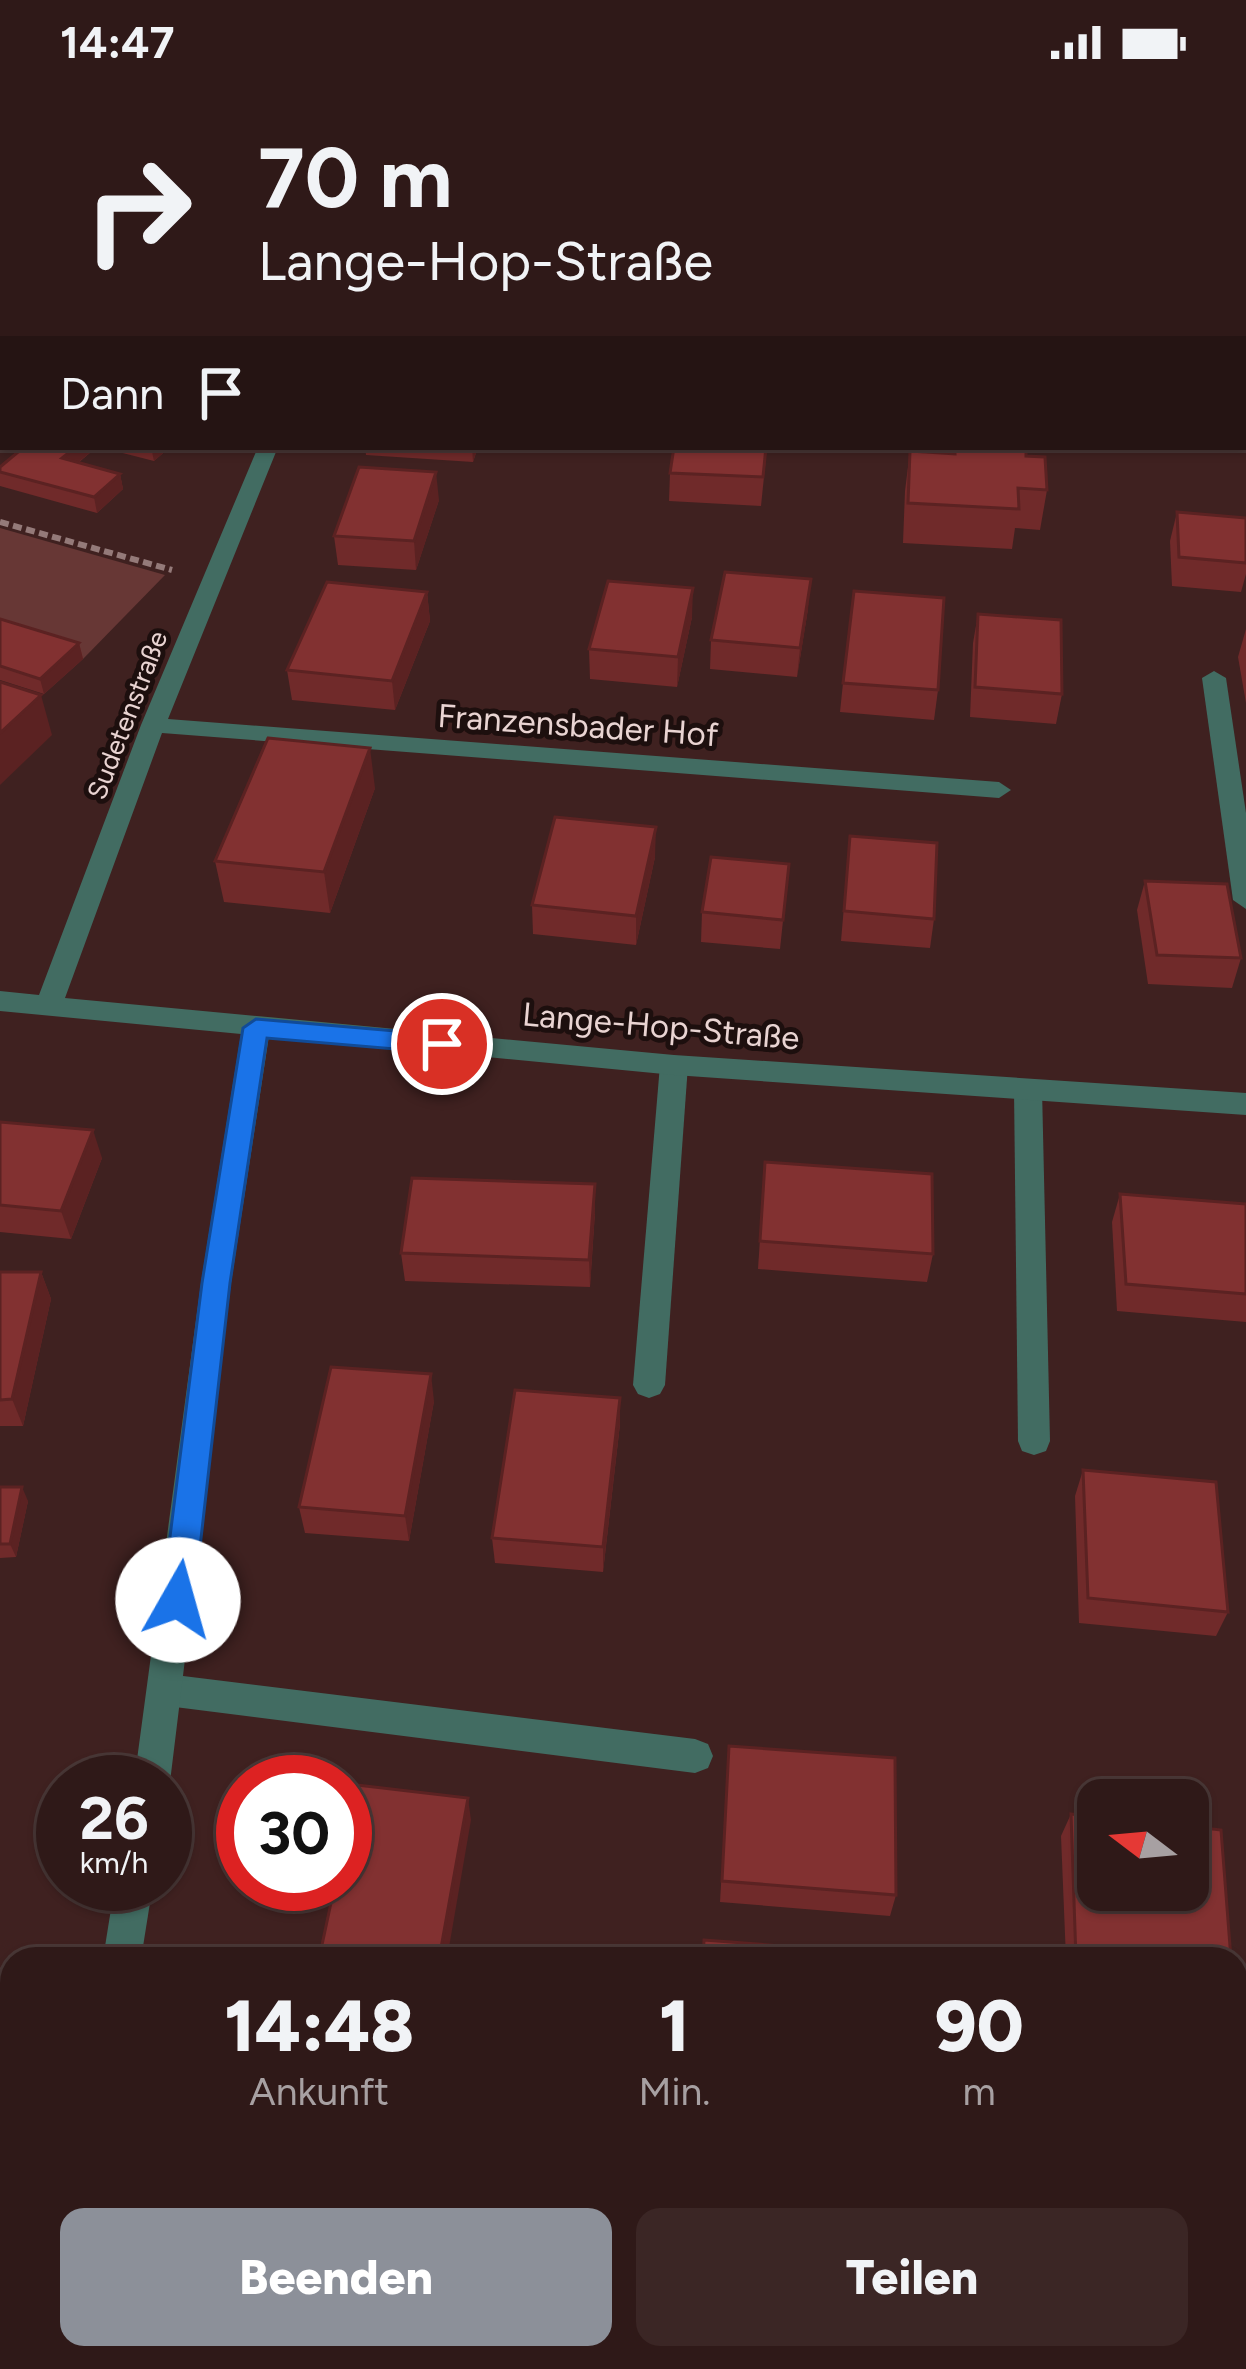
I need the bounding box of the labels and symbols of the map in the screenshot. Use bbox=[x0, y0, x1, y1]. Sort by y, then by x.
street label: Sudetenstraße bbox=[80, 626, 174, 804]
street label: Franzensbader Hof bbox=[437, 696, 720, 754]
pin bbox=[391, 993, 493, 1095]
street label: Lange-Hop-Straße bbox=[521, 994, 801, 1058]
position arrow bbox=[115, 1537, 241, 1663]
speed limit sign: 30 bbox=[216, 1755, 372, 1911]
north arrow bbox=[1077, 1779, 1209, 1911]

